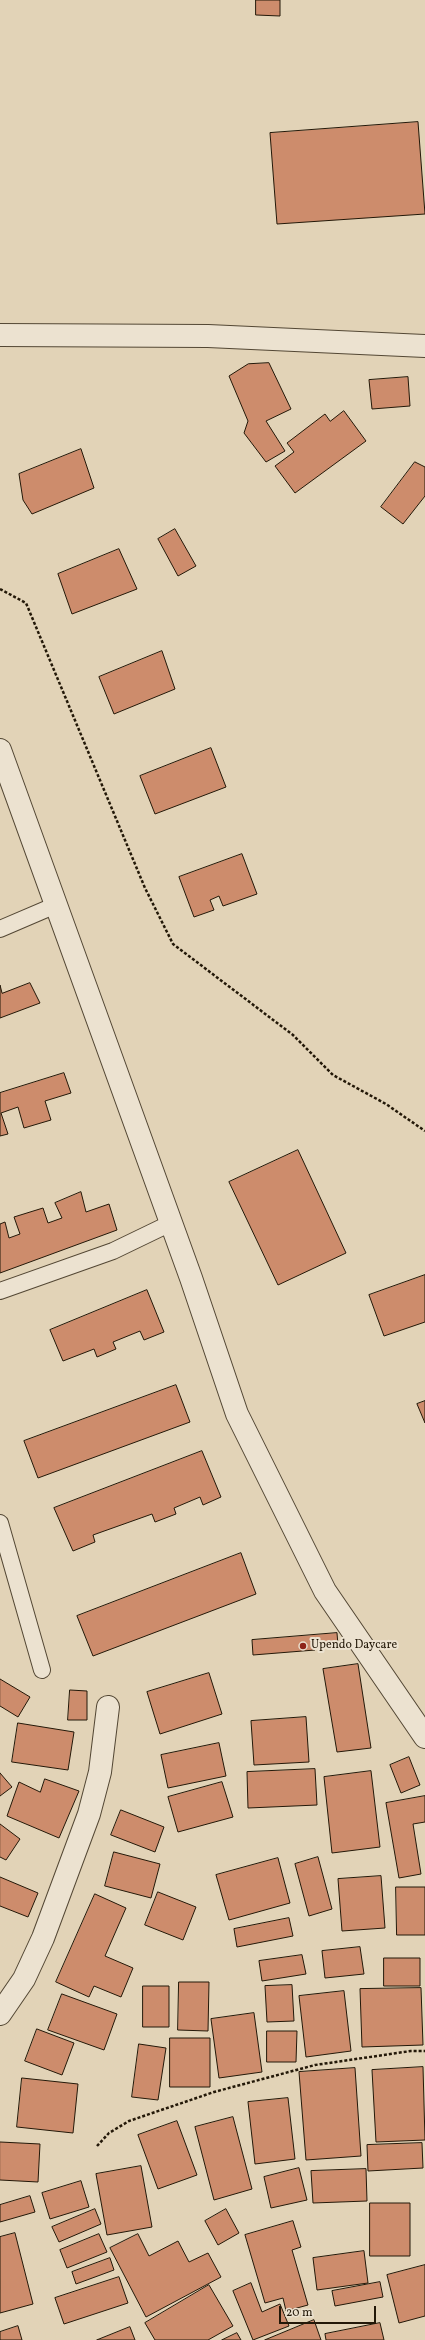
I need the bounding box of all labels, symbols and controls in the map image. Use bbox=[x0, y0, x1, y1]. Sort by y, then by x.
place label: Upendo Daycare bbox=[311, 1639, 397, 1653]
marker: Upendo Daycare bbox=[298, 1641, 308, 1651]
scale bar bbox=[281, 2298, 378, 2324]
text: 20 m bbox=[286, 2305, 313, 2321]

